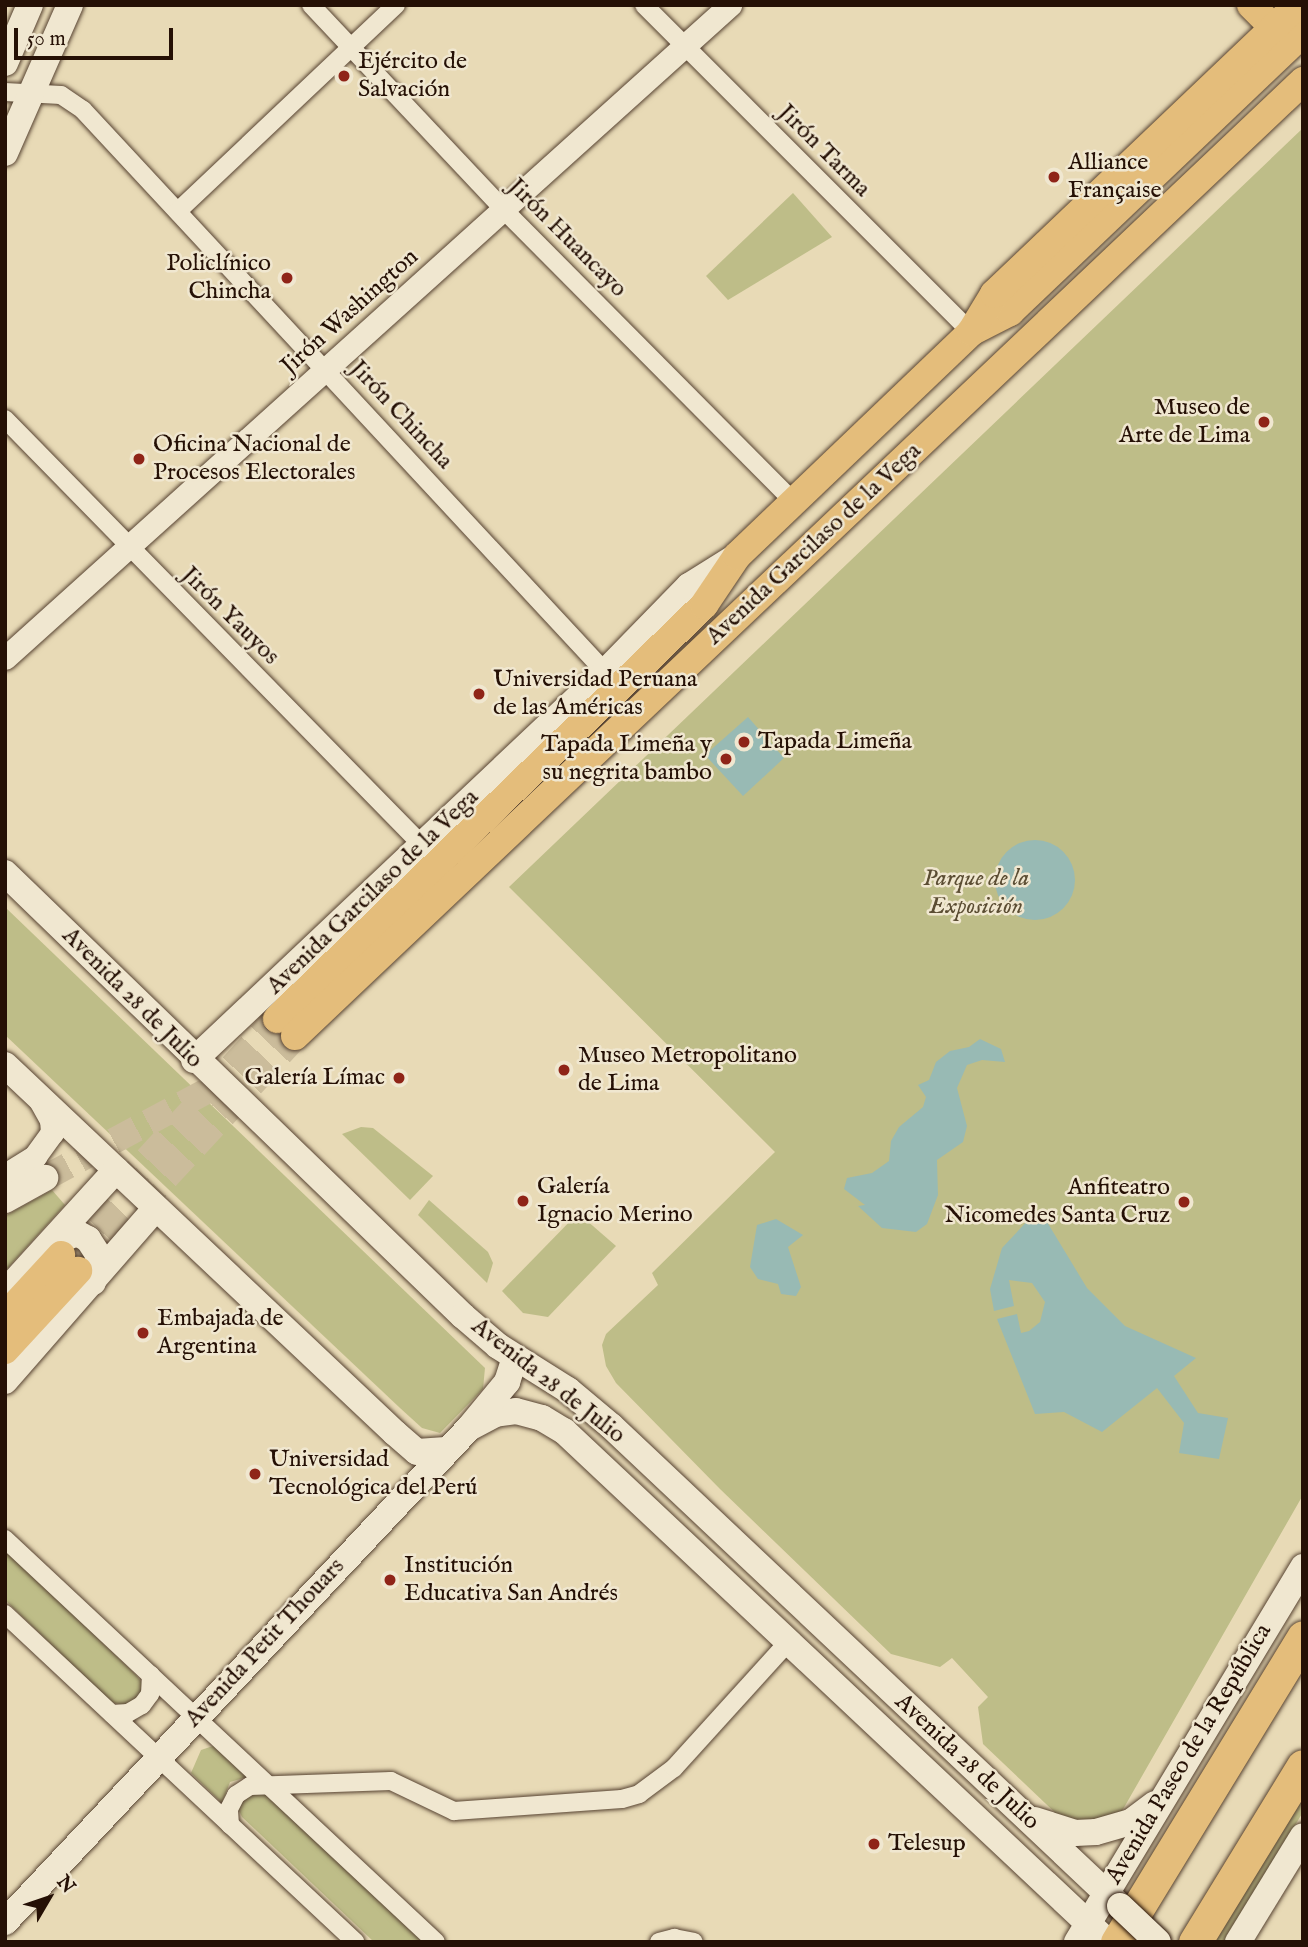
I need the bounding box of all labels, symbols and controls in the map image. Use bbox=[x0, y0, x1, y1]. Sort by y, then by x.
scale bar bbox=[18, 14, 177, 58]
text: 50 m bbox=[27, 26, 66, 53]
place label: Ejército de Salvación bbox=[358, 48, 467, 104]
marker: Ejército de Salvación bbox=[336, 68, 352, 84]
street label: Jirón Tarma bbox=[772, 99, 876, 203]
place label: Alliance Française bbox=[1068, 149, 1161, 205]
marker: Alliance Française bbox=[1046, 169, 1062, 185]
street label: Jirón Huancayo bbox=[502, 173, 632, 303]
street label: Jirón Washington bbox=[275, 243, 425, 381]
place label: Policlínico Chincha bbox=[166, 250, 271, 306]
marker: Policlínico Chincha bbox=[277, 268, 297, 288]
street label: Jirón Chincha bbox=[343, 355, 459, 475]
place label: Museo de Arte de Lima bbox=[1119, 394, 1250, 450]
marker: Museo de Arte de Lima bbox=[1256, 414, 1272, 430]
place label: Oficina Nacional de Procesos Electorales bbox=[153, 431, 356, 487]
street label: Avenida Garcilaso de la Vega bbox=[701, 437, 927, 651]
marker: Oficina Nacional de Procesos Electorales bbox=[131, 451, 147, 467]
street label: Jirón Yauyos bbox=[175, 561, 285, 671]
place label: Universidad Peruana de las Américas bbox=[493, 666, 697, 722]
marker: Universidad Peruana de las Américas bbox=[471, 686, 487, 702]
place label: Tapada Limeña bbox=[758, 728, 912, 756]
place label: Tapada Limeña y su negrita bambo bbox=[541, 731, 712, 787]
marker: Tapada Limeña bbox=[736, 734, 752, 750]
marker: Tapada Limeña y su negrita bambo bbox=[718, 751, 734, 767]
street label: Avenida Garcilaso de la Vega bbox=[261, 783, 485, 1001]
park label: Parque de la Exposición bbox=[923, 865, 1029, 921]
street label: Avenida 28 de Julio bbox=[56, 922, 208, 1074]
place label: Museo Metropolitano de Lima bbox=[578, 1042, 797, 1098]
marker: Museo Metropolitano de Lima bbox=[556, 1062, 572, 1078]
place label: Galería Límac bbox=[245, 1064, 385, 1092]
marker: Galería Límac bbox=[391, 1070, 407, 1086]
place label: Galería Ignacio Merino bbox=[537, 1173, 693, 1229]
place label: Anfiteatro Nicomedes Santa Cruz bbox=[944, 1174, 1170, 1230]
marker: Galería Ignacio Merino bbox=[515, 1193, 531, 1209]
marker: Anfiteatro Nicomedes Santa Cruz bbox=[1176, 1194, 1192, 1210]
place label: Embajada de Argentina bbox=[157, 1305, 284, 1361]
street label: Avenida 28 de Julio bbox=[465, 1312, 631, 1450]
marker: Embajada de Argentina bbox=[135, 1325, 151, 1341]
place label: Universidad Tecnológica del Perú bbox=[269, 1446, 477, 1502]
marker: Universidad Tecnológica del Perú bbox=[247, 1466, 263, 1482]
place label: Institución Educativa San Andrés bbox=[404, 1552, 618, 1608]
street label: Avenida Petit Thouars bbox=[179, 1553, 351, 1733]
marker: Institución Educativa San Andrés bbox=[382, 1572, 398, 1588]
street label: Avenida Paseo de la República bbox=[1100, 1619, 1278, 1889]
street label: Avenida 28 de Julio bbox=[889, 1688, 1045, 1836]
place label: Telesup bbox=[888, 1830, 966, 1858]
marker: Telesup bbox=[866, 1836, 882, 1852]
north arrow bbox=[14, 1863, 84, 1933]
text: N bbox=[51, 1871, 80, 1899]

